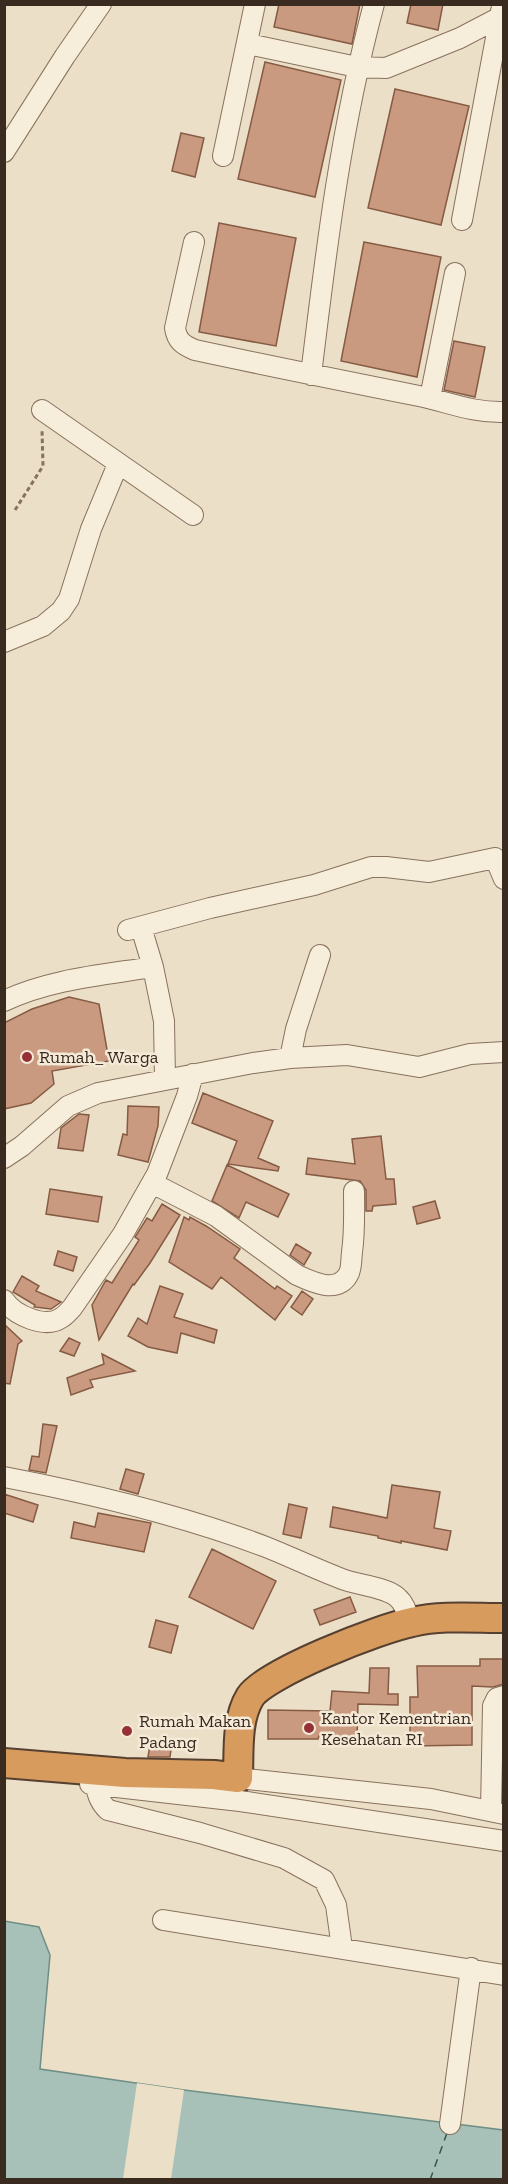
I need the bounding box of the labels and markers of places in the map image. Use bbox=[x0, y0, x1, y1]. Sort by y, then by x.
place label: Rumah_ Warga bbox=[39, 1046, 159, 1068]
marker: Rumah_ Warga bbox=[20, 1050, 34, 1064]
place label: Kantor Kementrian Kesehatan RI bbox=[321, 1707, 472, 1750]
place label: Rumah Makan Padang bbox=[139, 1710, 252, 1753]
marker: Kantor Kementrian Kesehatan RI bbox=[302, 1721, 316, 1735]
marker: Rumah Makan Padang bbox=[120, 1724, 134, 1738]

